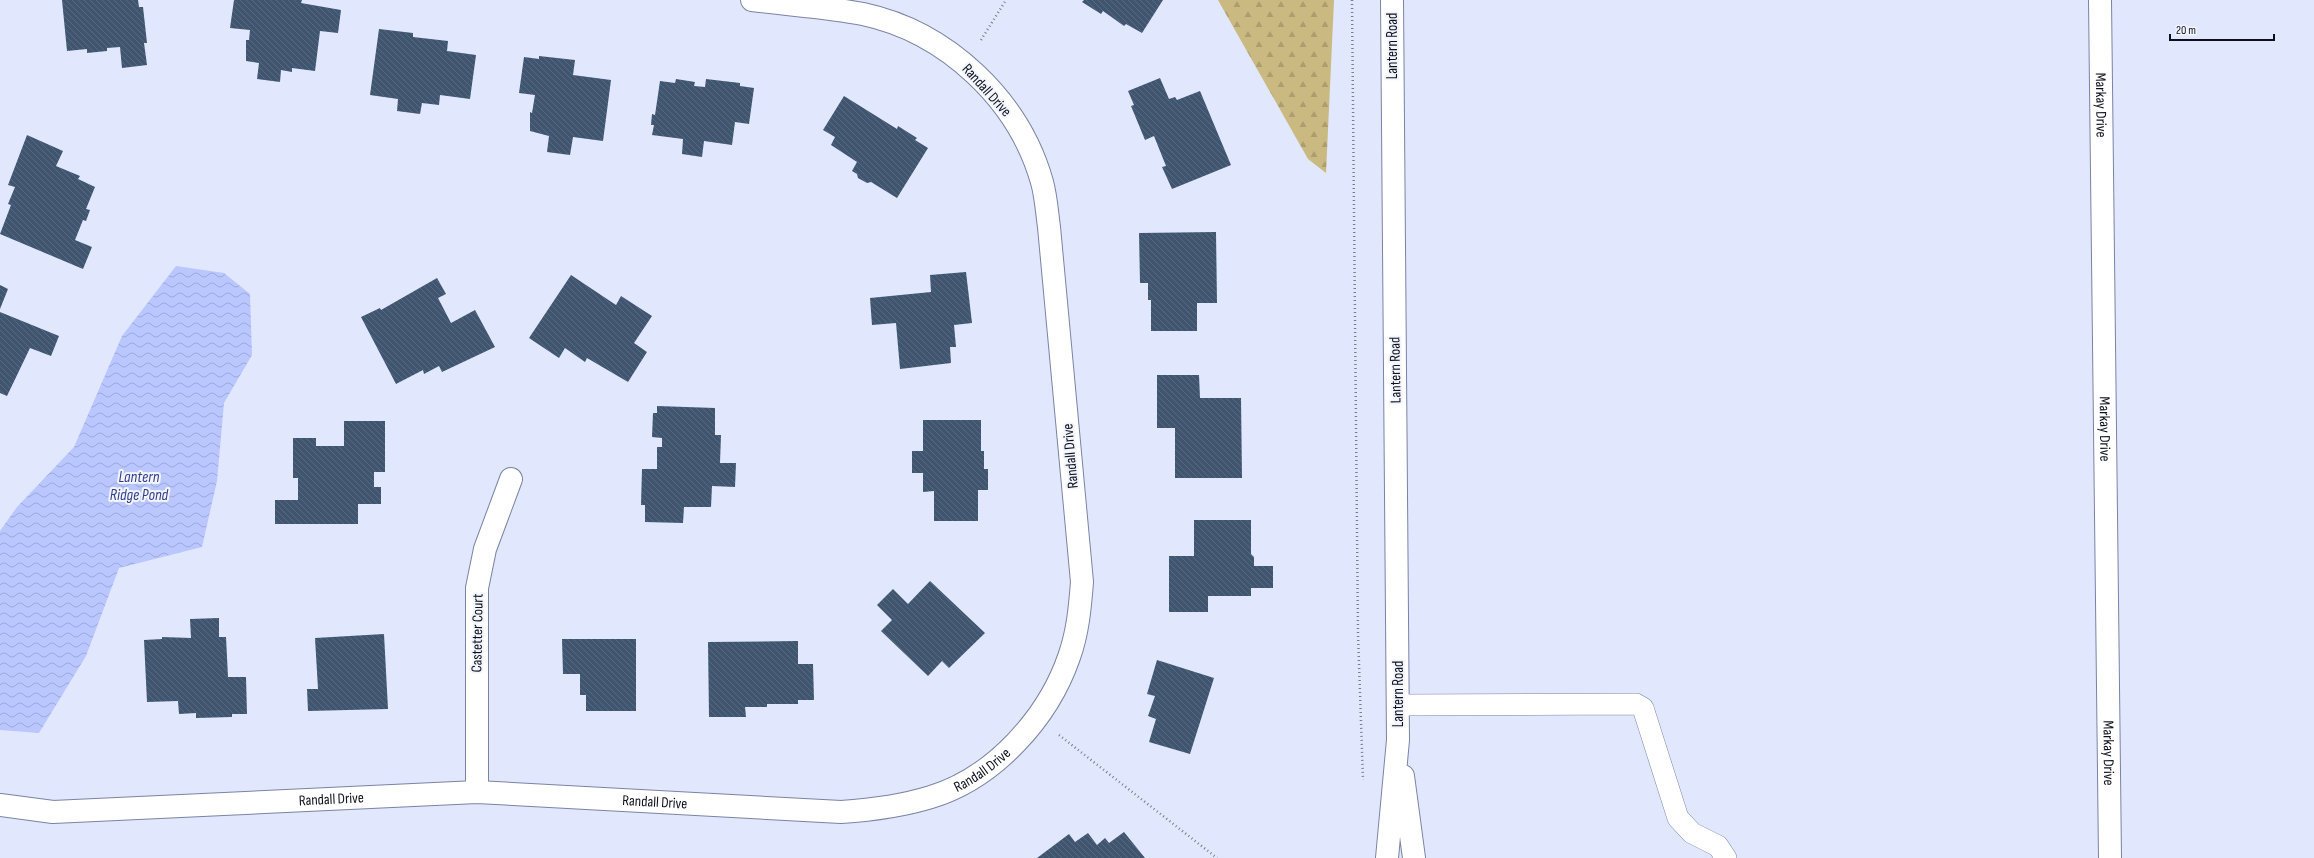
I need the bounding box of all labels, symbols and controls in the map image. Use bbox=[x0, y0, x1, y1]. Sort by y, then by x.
street label: Lantern Road bbox=[1383, 13, 1402, 79]
scale bar bbox=[2170, 16, 2274, 42]
text: 20 m bbox=[2176, 23, 2196, 38]
street label: Randall Drive bbox=[958, 60, 1015, 121]
street label: Markay Drive bbox=[2091, 72, 2111, 138]
street label: Lantern Road bbox=[1385, 337, 1406, 403]
street label: Markay Drive bbox=[2095, 396, 2114, 461]
street label: Randall Drive bbox=[1058, 423, 1083, 489]
water label: Lantern Ridge Pond bbox=[110, 468, 169, 505]
street label: Castetter Court bbox=[467, 593, 488, 673]
street label: Lantern Road bbox=[1389, 661, 1408, 727]
street label: Markay Drive bbox=[2098, 720, 2118, 785]
street label: Randall Drive bbox=[951, 744, 1015, 797]
street label: Randall Drive bbox=[298, 788, 364, 810]
street label: Randall Drive bbox=[622, 791, 688, 814]

